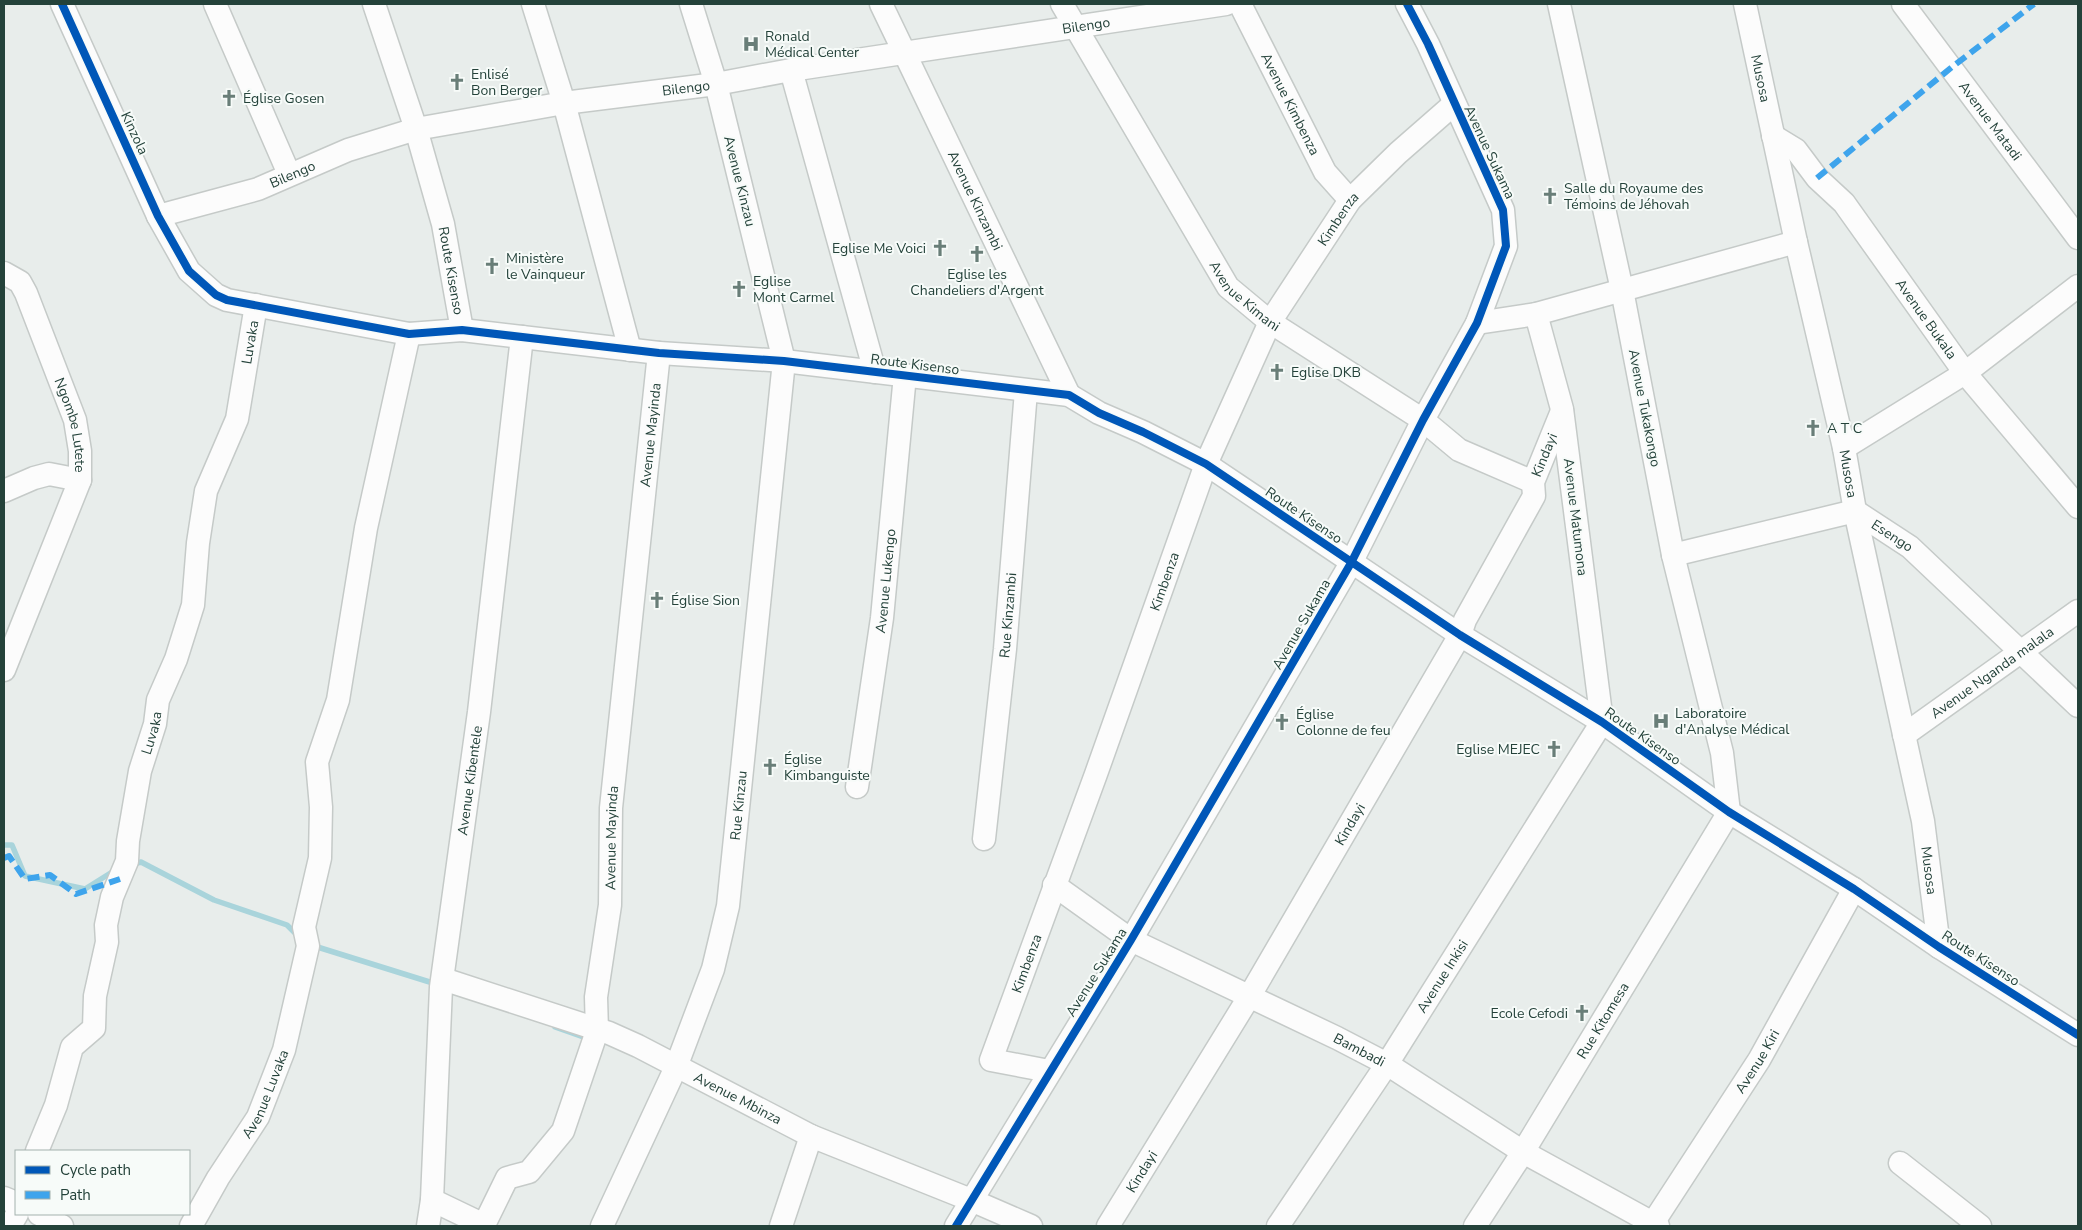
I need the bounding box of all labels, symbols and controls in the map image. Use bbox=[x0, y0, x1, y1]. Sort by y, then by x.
street label: Bilengo bbox=[1061, 13, 1112, 39]
place label: Ronald Médical Center bbox=[765, 27, 859, 62]
hospital icon: Ronald Médical Center bbox=[741, 34, 761, 54]
street label: Avenue Kimbenza bbox=[1256, 50, 1324, 159]
street label: Musosa bbox=[1746, 53, 1775, 104]
place label: Enlisé Bon Berger bbox=[471, 65, 542, 100]
church icon: Enlisé Bon Berger bbox=[447, 72, 467, 92]
street label: Bilengo bbox=[661, 76, 711, 101]
street label: Avenue Matadi bbox=[1954, 78, 2026, 165]
church icon: Église Gosen bbox=[219, 88, 239, 108]
place label: Église Gosen bbox=[243, 89, 325, 108]
street label: Avenue Sukama bbox=[1459, 102, 1520, 202]
street label: Kinzola bbox=[116, 109, 153, 158]
street label: Avenue Kinzau bbox=[719, 134, 760, 228]
street label: Avenue Kinzambi bbox=[943, 148, 1007, 254]
street label: Bilengo bbox=[267, 156, 319, 193]
place label: Salle du Royaume des Témoins de Jéhovah bbox=[1564, 179, 1704, 214]
church icon: Salle du Royaume des Témoins de Jéhovah bbox=[1540, 186, 1560, 206]
street label: Kimbenza bbox=[1313, 188, 1363, 250]
street label: Route Kisenso bbox=[434, 225, 468, 317]
church icon: Eglise Me Voici bbox=[930, 238, 950, 258]
place label: Eglise Me Voici bbox=[832, 239, 926, 258]
church icon: Eglise les Chandeliers d'Argent bbox=[967, 244, 987, 264]
place label: Ministère le Vainqueur bbox=[506, 249, 585, 284]
church icon: Ministère le Vainqueur bbox=[482, 256, 502, 276]
street label: Avenue Kimani bbox=[1205, 257, 1283, 336]
place label: Eglise les Chandeliers d'Argent bbox=[910, 265, 1044, 300]
place label: Eglise Mont Carmel bbox=[753, 272, 835, 307]
street label: Avenue Bukala bbox=[1891, 275, 1961, 363]
church icon: Eglise Mont Carmel bbox=[729, 279, 749, 299]
street label: Luvaka bbox=[237, 319, 263, 366]
street label: Avenue Tukakongo bbox=[1624, 348, 1665, 469]
street label: Route Kisenso bbox=[869, 350, 961, 379]
church icon: Eglise DKB bbox=[1267, 362, 1287, 382]
place label: Eglise DKB bbox=[1291, 363, 1361, 382]
street label: Ngombe Lutete bbox=[50, 375, 89, 472]
street label: Avenue Mayinda bbox=[636, 382, 666, 488]
church icon: A T C bbox=[1803, 418, 1823, 438]
place label: A T C bbox=[1827, 419, 1862, 438]
street label: Kindayi bbox=[1527, 430, 1562, 480]
street label: Musosa bbox=[1834, 448, 1862, 499]
street label: Avenue Matumona bbox=[1559, 457, 1592, 577]
street label: Route Kisenso bbox=[1261, 483, 1346, 548]
street label: Esengo bbox=[1868, 515, 1917, 557]
street label: Avenue Lukengo bbox=[871, 528, 900, 635]
street label: Kimbenza bbox=[1146, 550, 1184, 614]
street label: Rue Kinzambi bbox=[995, 572, 1021, 659]
street label: Avenue Sukama bbox=[1268, 576, 1335, 673]
church icon: Église Sion bbox=[647, 590, 667, 610]
place label: Église Sion bbox=[671, 591, 740, 610]
street label: Avenue Nganda malala bbox=[1927, 622, 2058, 723]
street label: Route Kisenso bbox=[1601, 703, 1685, 770]
place label: Laboratoire d'Analyse Médical bbox=[1675, 704, 1790, 739]
place label: Église Colonne de feu bbox=[1296, 705, 1391, 740]
street label: Luvaka bbox=[137, 710, 166, 757]
hospital icon: Laboratoire d'Analyse Médical bbox=[1651, 711, 1671, 731]
church icon: Église Colonne de feu bbox=[1272, 712, 1292, 732]
street label: Avenue Kibentele bbox=[453, 724, 487, 837]
church icon: Eglise MEJEC bbox=[1544, 739, 1564, 759]
place label: Eglise MEJEC bbox=[1456, 740, 1540, 759]
place label: Église Kimbanguiste bbox=[784, 750, 870, 785]
church icon: Église Kimbanguiste bbox=[760, 757, 780, 777]
street label: Rue Kinzau bbox=[726, 770, 752, 841]
street label: Avenue Mayinda bbox=[601, 785, 623, 890]
street label: Kindayi bbox=[1330, 800, 1370, 849]
street label: Musosa bbox=[1916, 845, 1941, 896]
street label: Avenue Sukama bbox=[1061, 924, 1131, 1020]
street label: Route Kisenso bbox=[1938, 926, 2024, 991]
street label: Kimbenza bbox=[1007, 931, 1046, 996]
street label: Avenue Inkisi bbox=[1412, 936, 1473, 1017]
street label: Rue Kitomesa bbox=[1573, 979, 1634, 1063]
church icon: Ecole Cefodi bbox=[1572, 1003, 1592, 1023]
place label: Ecole Cefodi bbox=[1491, 1004, 1568, 1023]
street label: Avenue Kiri bbox=[1731, 1026, 1784, 1097]
street label: Bambadi bbox=[1330, 1029, 1388, 1071]
street label: Avenue Luvaka bbox=[237, 1047, 293, 1142]
street label: Avenue Mbinza bbox=[691, 1068, 785, 1129]
street label: Kindayi bbox=[1122, 1147, 1162, 1196]
legend bbox=[15, 1150, 190, 1215]
text: Cycle path bbox=[60, 1160, 131, 1180]
text: Path bbox=[60, 1185, 91, 1205]

